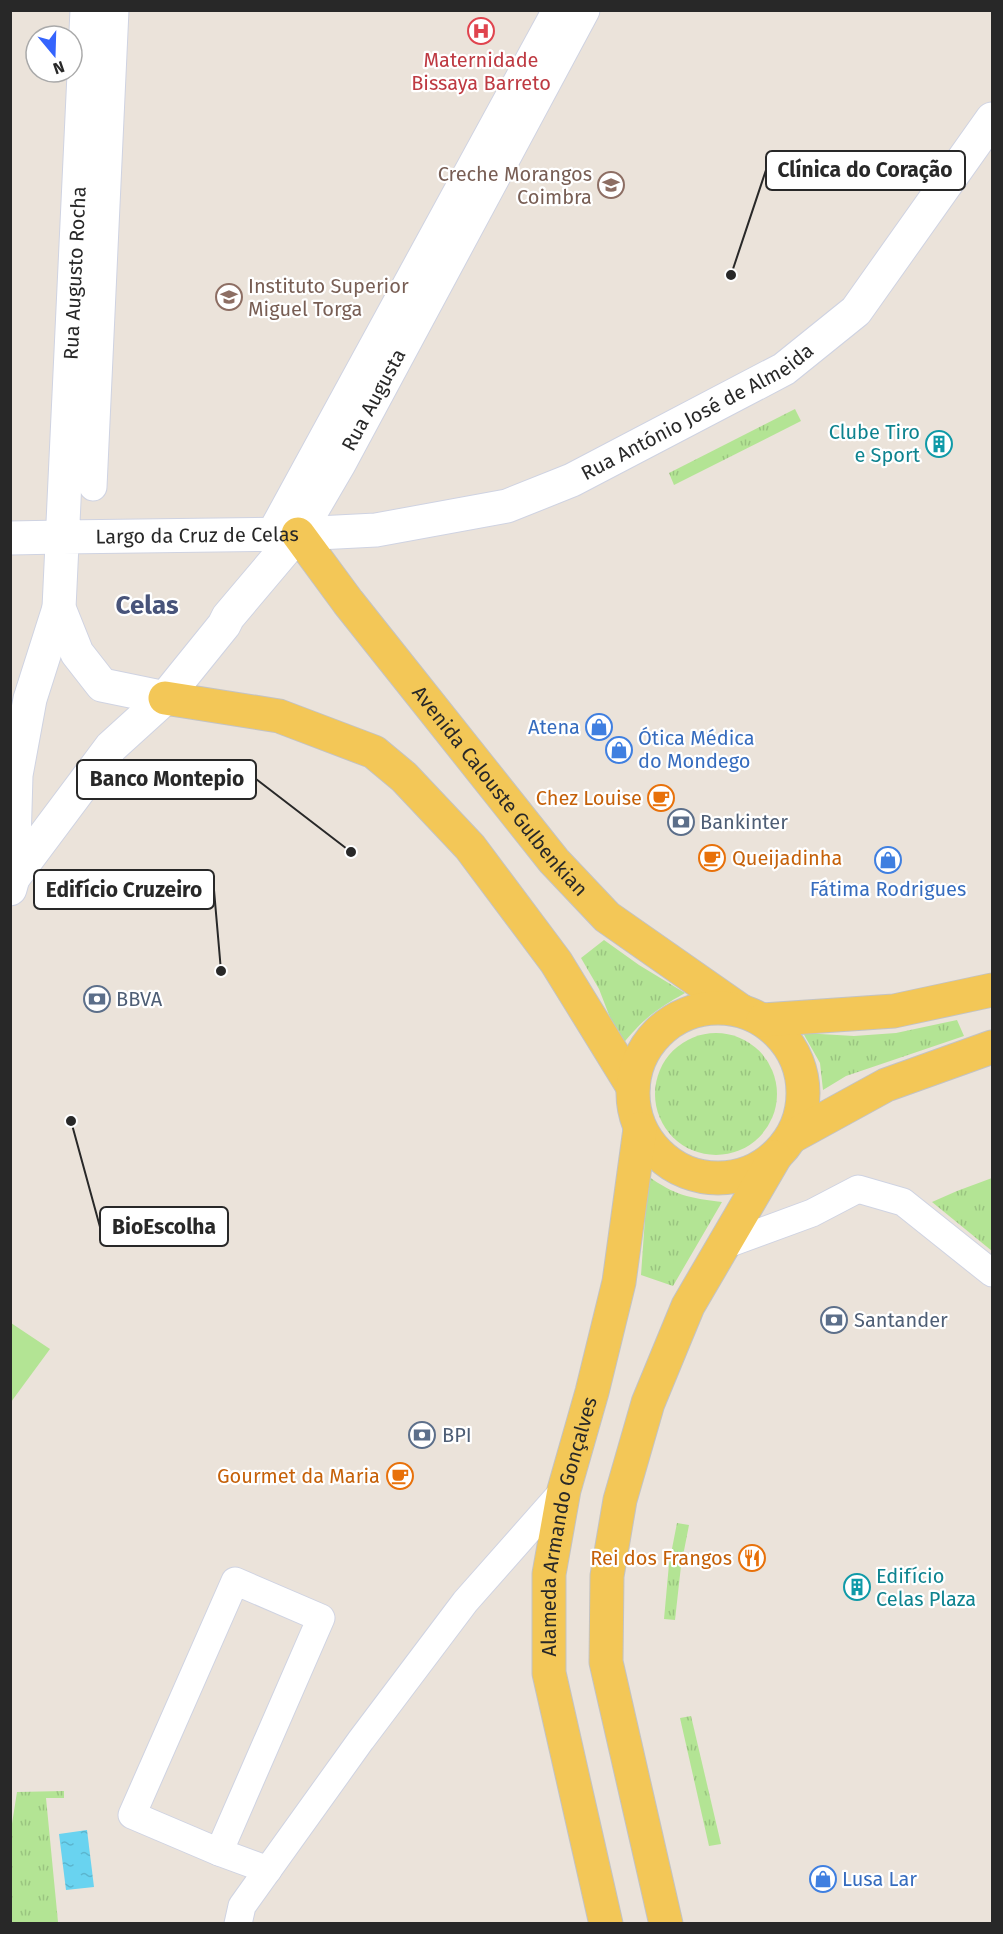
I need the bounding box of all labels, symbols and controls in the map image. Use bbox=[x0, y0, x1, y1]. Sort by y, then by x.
hospital icon: Maternidade Bissaya Barreto bbox=[466, 16, 496, 46]
north arrow bbox=[24, 24, 84, 84]
place label: Maternidade Bissaya Barreto bbox=[411, 48, 551, 95]
text: N bbox=[51, 57, 67, 78]
callout: Clínica do Coração bbox=[766, 151, 965, 190]
text: Clínica do Coração bbox=[778, 157, 952, 183]
place label: Creche Morangos Coimbra bbox=[438, 162, 592, 209]
school or university icon: Creche Morangos Coimbra bbox=[596, 170, 626, 200]
street label: Rua Augusto Rocha bbox=[59, 186, 91, 361]
place label: Instituto Superior Miguel Torga bbox=[248, 274, 409, 321]
school or university icon: Instituto Superior Miguel Torga bbox=[214, 282, 244, 312]
street label: Rua António José de Almeida bbox=[577, 338, 818, 485]
street label: Rua Augusta bbox=[336, 345, 411, 455]
place label: Clube Tiro e Sport bbox=[829, 420, 921, 467]
building icon: Clube Tiro e Sport bbox=[924, 429, 954, 459]
street label: Largo da Cruz de Celas bbox=[95, 522, 299, 549]
district label: Celas bbox=[116, 590, 179, 621]
street label: Avenida Calouste Gulbenkian bbox=[407, 681, 593, 901]
shop icon: Atena bbox=[584, 712, 614, 742]
place label: Atena bbox=[528, 715, 580, 739]
place label: Ótica Médica do Mondego bbox=[638, 726, 755, 773]
shop icon: Ótica Médica do Mondego bbox=[604, 735, 634, 765]
callout: Banco Montepio bbox=[77, 760, 256, 799]
text: Banco Montepio bbox=[90, 766, 244, 792]
cafe icon: Chez Louise bbox=[646, 783, 676, 813]
place label: Chez Louise bbox=[536, 786, 642, 810]
bank icon: Bankinter bbox=[666, 807, 696, 837]
place label: Bankinter bbox=[700, 810, 788, 834]
cafe icon: Queijadinha bbox=[697, 843, 727, 873]
shop icon: Fátima Rodrigues bbox=[873, 845, 903, 875]
place label: Queijadinha bbox=[732, 846, 842, 870]
callout: Edifício Cruzeiro bbox=[34, 870, 214, 909]
text: Edifício Cruzeiro bbox=[46, 877, 202, 903]
place label: Fátima Rodrigues bbox=[810, 877, 966, 901]
bank icon: BBVA bbox=[82, 984, 112, 1014]
place label: BBVA bbox=[116, 987, 163, 1011]
callout: BioEscolha bbox=[100, 1207, 228, 1246]
text: BioEscolha bbox=[112, 1214, 216, 1240]
bank icon: Santander bbox=[819, 1305, 849, 1335]
place label: Santander bbox=[854, 1308, 948, 1332]
street label: Alameda Armando Gonçalves bbox=[537, 1394, 602, 1656]
bank icon: BPI bbox=[407, 1420, 437, 1450]
place label: BPI bbox=[442, 1423, 472, 1447]
cafe icon: Gourmet da Maria bbox=[385, 1461, 415, 1491]
place label: Gourmet da Maria bbox=[217, 1464, 380, 1488]
restaurant icon: Rei dos Frangos bbox=[737, 1543, 767, 1573]
place label: Rei dos Frangos bbox=[590, 1546, 732, 1570]
place label: Edifício Celas Plaza bbox=[876, 1564, 976, 1611]
building icon: Edifício Celas Plaza bbox=[842, 1572, 872, 1602]
shop icon: Lusa Lar bbox=[808, 1864, 838, 1894]
place label: Lusa Lar bbox=[842, 1867, 917, 1891]

